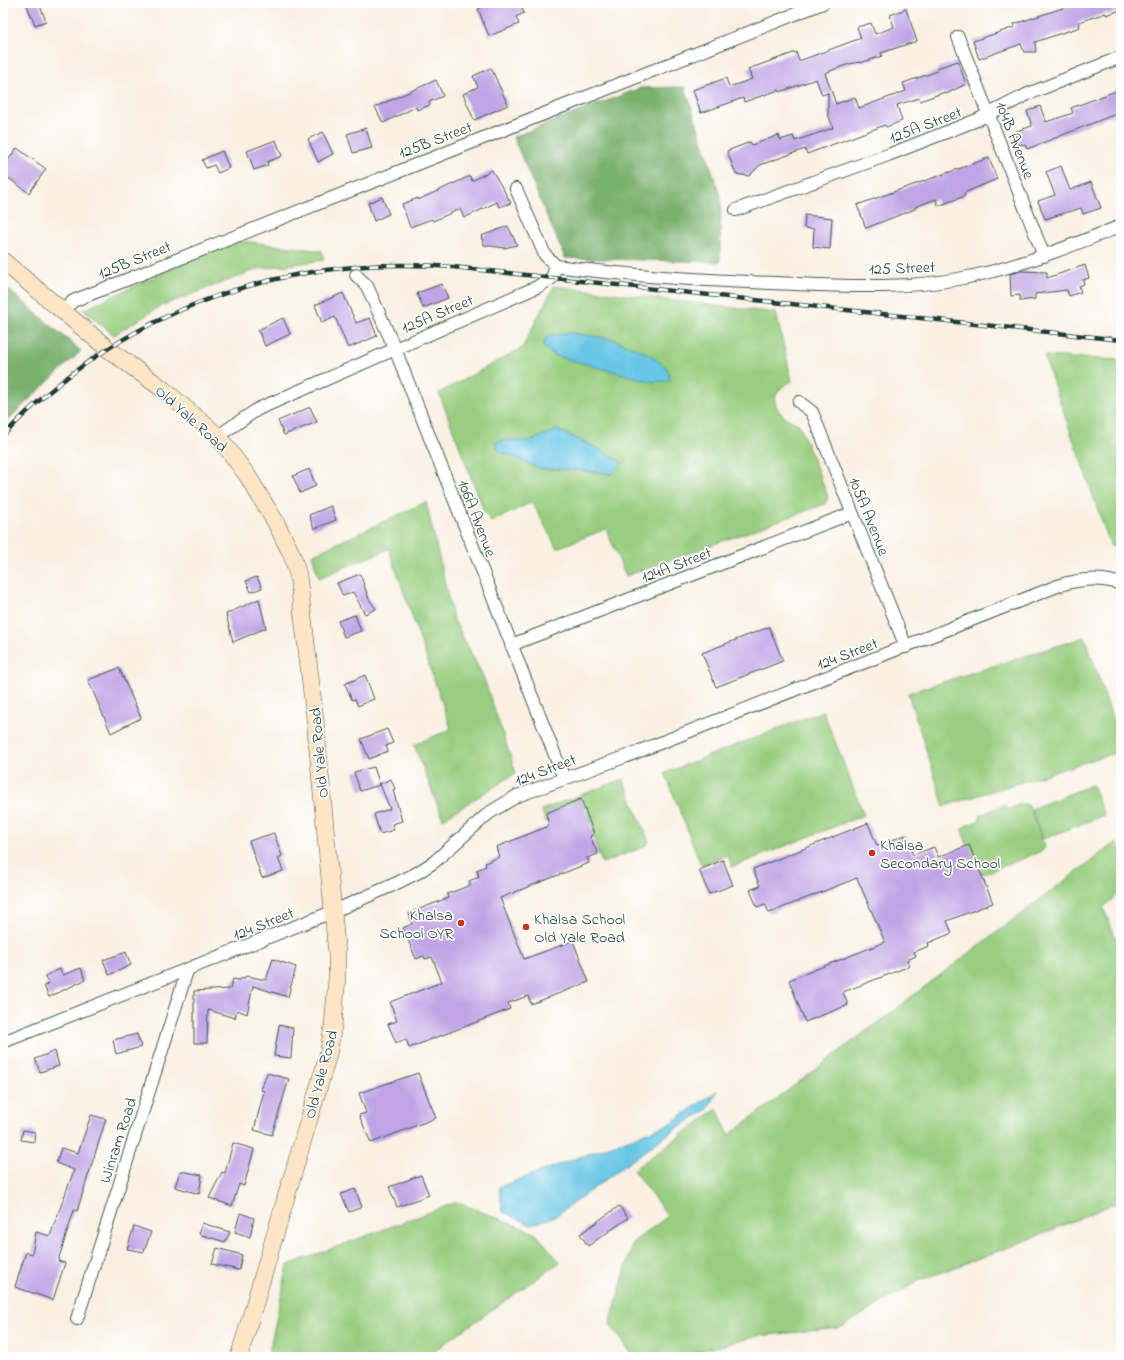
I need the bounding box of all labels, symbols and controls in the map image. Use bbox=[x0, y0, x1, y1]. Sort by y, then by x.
street label: 104B Avenue bbox=[988, 99, 1040, 184]
street label: 125A Street bbox=[886, 101, 966, 151]
street label: 125B Street bbox=[395, 116, 477, 166]
street label: 125B Street bbox=[94, 235, 176, 286]
street label: 125 Street bbox=[868, 256, 936, 282]
street label: 125A Street bbox=[398, 289, 478, 341]
street label: Old Yale Road bbox=[149, 380, 232, 459]
street label: 105A Avenue bbox=[841, 474, 895, 560]
street label: 106A Avenue bbox=[450, 477, 502, 561]
street label: 124A Street bbox=[638, 541, 716, 590]
street label: 124 Street bbox=[814, 632, 882, 678]
street label: Old Yale Road bbox=[304, 707, 336, 799]
street label: 124 Street bbox=[512, 748, 580, 794]
place label: Khalsa Secondary School bbox=[880, 834, 1000, 876]
marker: Khalsa Secondary School bbox=[867, 848, 877, 858]
street label: 124 Street bbox=[230, 902, 298, 948]
place label: Khalsa School OYR bbox=[380, 904, 453, 946]
place label: Khalsa School Old Yale Road bbox=[534, 908, 626, 950]
marker: Khalsa School OYR bbox=[456, 918, 466, 928]
marker: Khalsa School Old Yale Road bbox=[521, 922, 531, 932]
street label: Old Yale Road bbox=[299, 1028, 345, 1121]
street label: Winram Road bbox=[94, 1095, 144, 1187]

